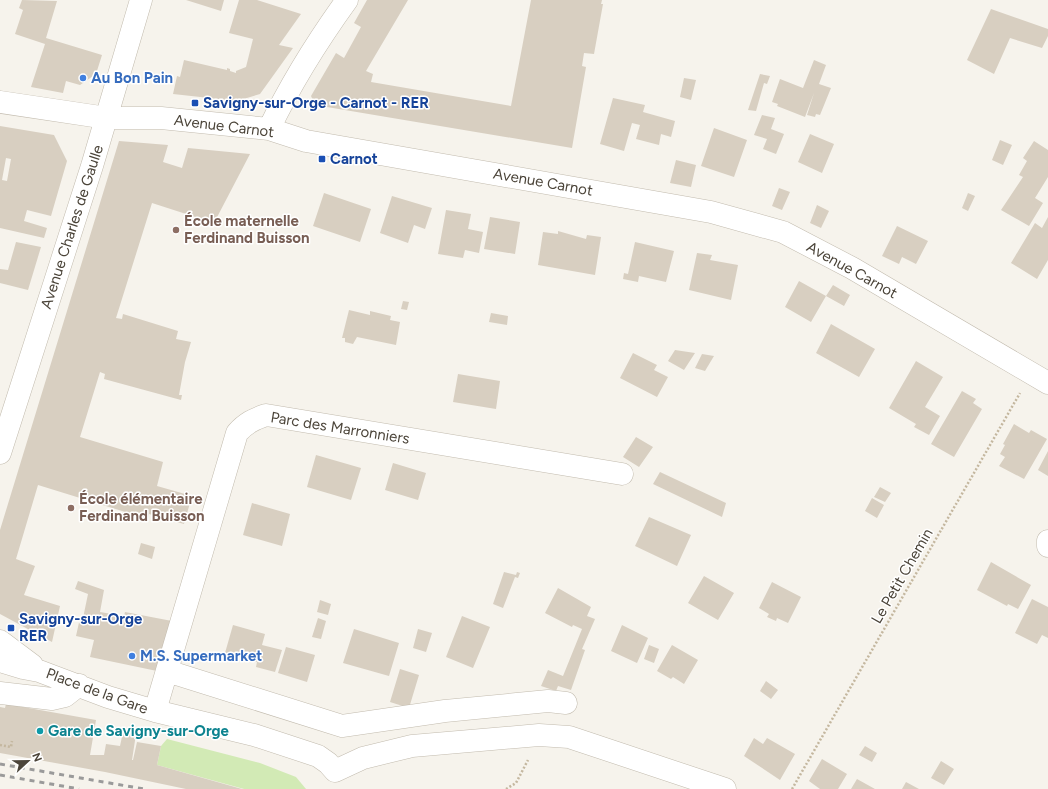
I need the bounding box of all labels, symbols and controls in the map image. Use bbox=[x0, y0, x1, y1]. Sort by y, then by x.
place label: Au Bon Pain bbox=[91, 69, 173, 87]
marker: Au Bon Pain bbox=[78, 73, 88, 83]
place label: Savigny-sur-Orge - Carnot - RER bbox=[203, 94, 429, 112]
marker: Savigny-sur-Orge - Carnot - RER bbox=[190, 98, 200, 108]
street label: Avenue Carnot bbox=[173, 111, 275, 141]
street label: Avenue Charles de Gaulle bbox=[37, 143, 107, 311]
place label: Carnot bbox=[330, 150, 378, 168]
marker: Carnot bbox=[317, 154, 327, 164]
street label: Avenue Carnot bbox=[492, 164, 594, 200]
place label: École maternelle Ferdinand Buisson bbox=[184, 212, 309, 247]
marker: École maternelle Ferdinand Buisson bbox=[171, 225, 181, 235]
street label: Avenue Carnot bbox=[804, 238, 901, 302]
street label: Parc des Marronniers bbox=[269, 408, 411, 448]
place label: École élémentaire Ferdinand Buisson bbox=[79, 490, 204, 525]
marker: École élémentaire Ferdinand Buisson bbox=[66, 503, 76, 513]
street label: Le Petit Chemin bbox=[867, 525, 937, 627]
place label: Savigny-sur-Orge RER bbox=[19, 610, 143, 645]
marker: Savigny-sur-Orge RER bbox=[6, 623, 16, 633]
place label: M.S. Supermarket bbox=[140, 647, 262, 665]
marker: M.S. Supermarket bbox=[127, 651, 137, 661]
street label: Place de la Gare bbox=[44, 664, 150, 718]
place label: Gare de Savigny-sur-Orge bbox=[48, 722, 230, 740]
marker: Gare de Savigny-sur-Orge bbox=[35, 726, 45, 736]
north arrow bbox=[8, 741, 48, 781]
text: N bbox=[29, 751, 44, 764]

